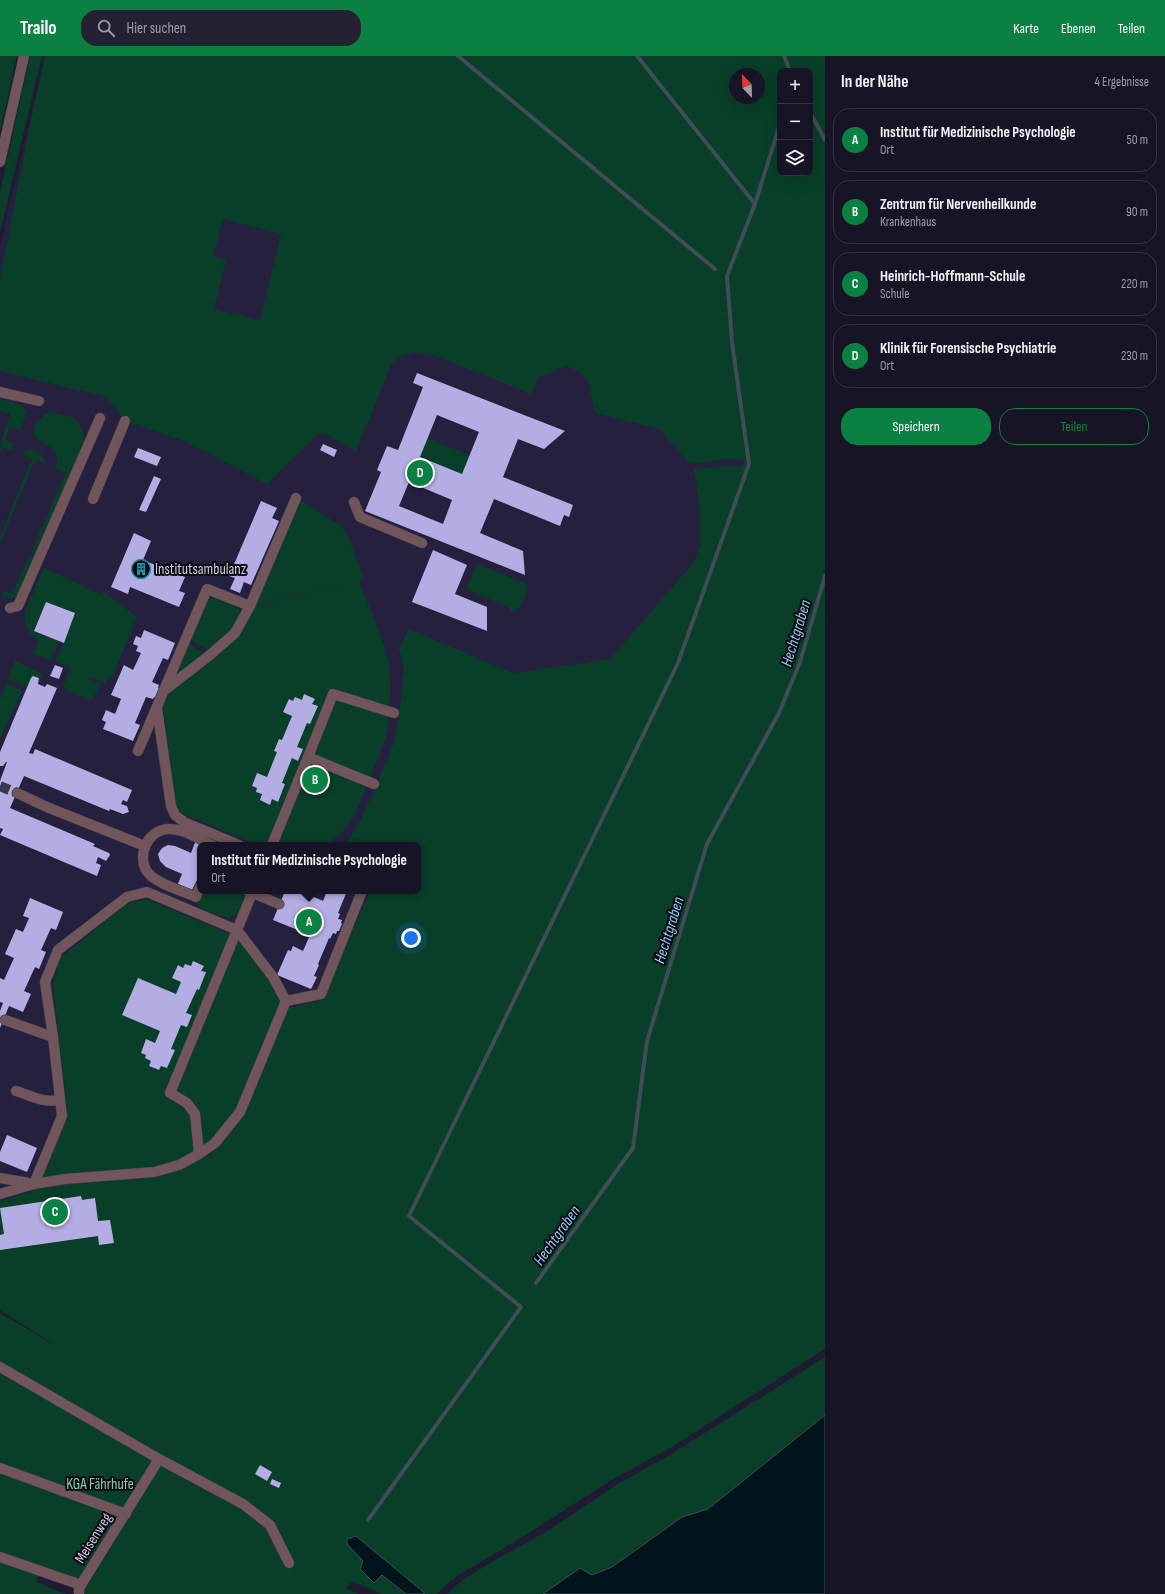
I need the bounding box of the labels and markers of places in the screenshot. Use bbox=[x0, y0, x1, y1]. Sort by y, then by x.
pin: D bbox=[407, 458, 433, 488]
building icon: Institutsambulanz bbox=[130, 558, 152, 580]
place label: Institutsambulanz bbox=[155, 560, 247, 579]
pin: B bbox=[302, 765, 328, 795]
pin: A bbox=[296, 907, 322, 937]
pin: C bbox=[42, 1197, 68, 1227]

